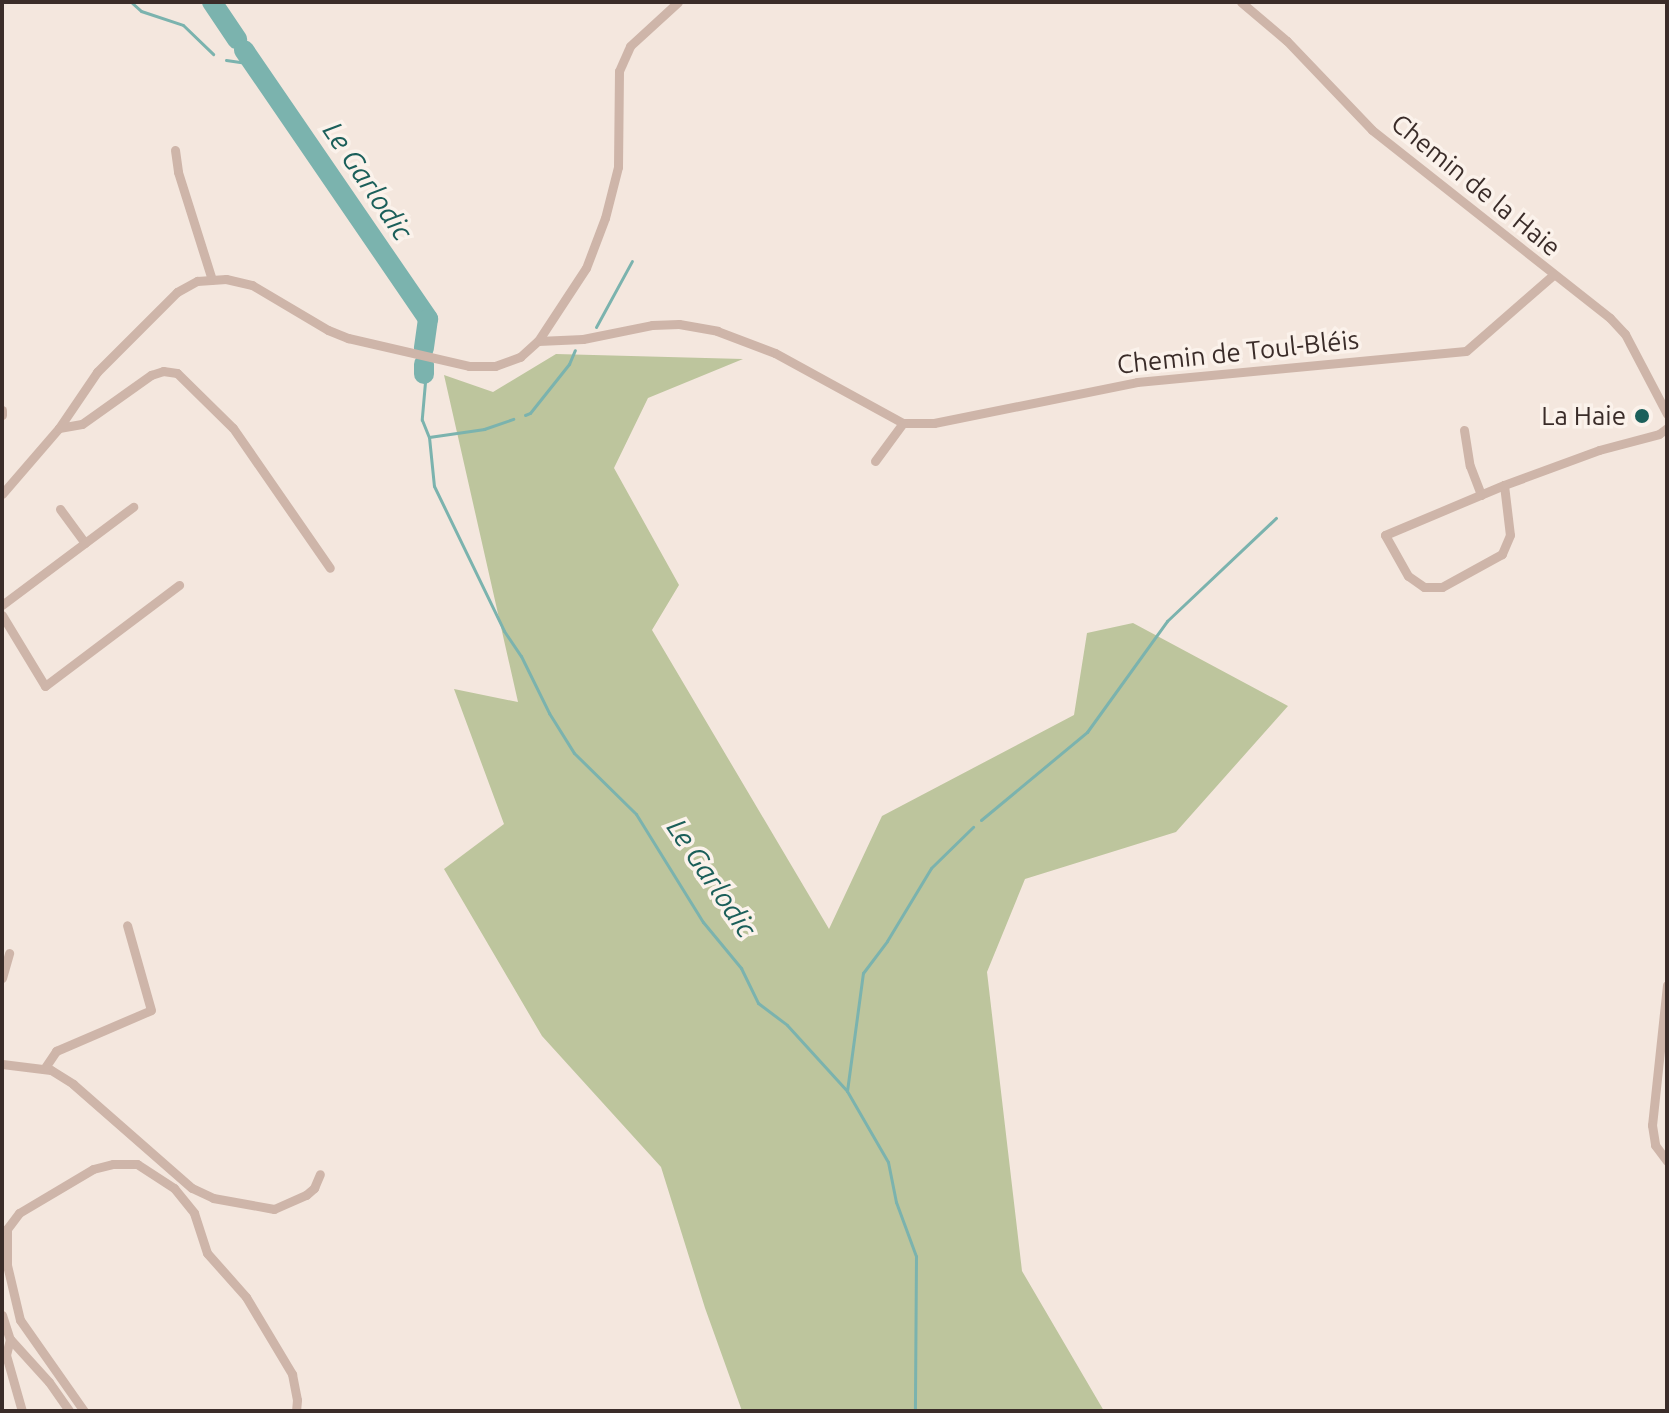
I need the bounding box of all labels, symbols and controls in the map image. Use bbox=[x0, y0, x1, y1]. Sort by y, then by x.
street label: Chemin de la Haie bbox=[1385, 107, 1567, 263]
water label: Le Garlodic bbox=[316, 115, 420, 247]
street label: Chemin de Toul-Bléis bbox=[1115, 324, 1361, 380]
place label: La Haie bbox=[1541, 400, 1626, 432]
marker: La Haie bbox=[1633, 407, 1651, 425]
water label: Le Garlodic bbox=[660, 812, 764, 944]

